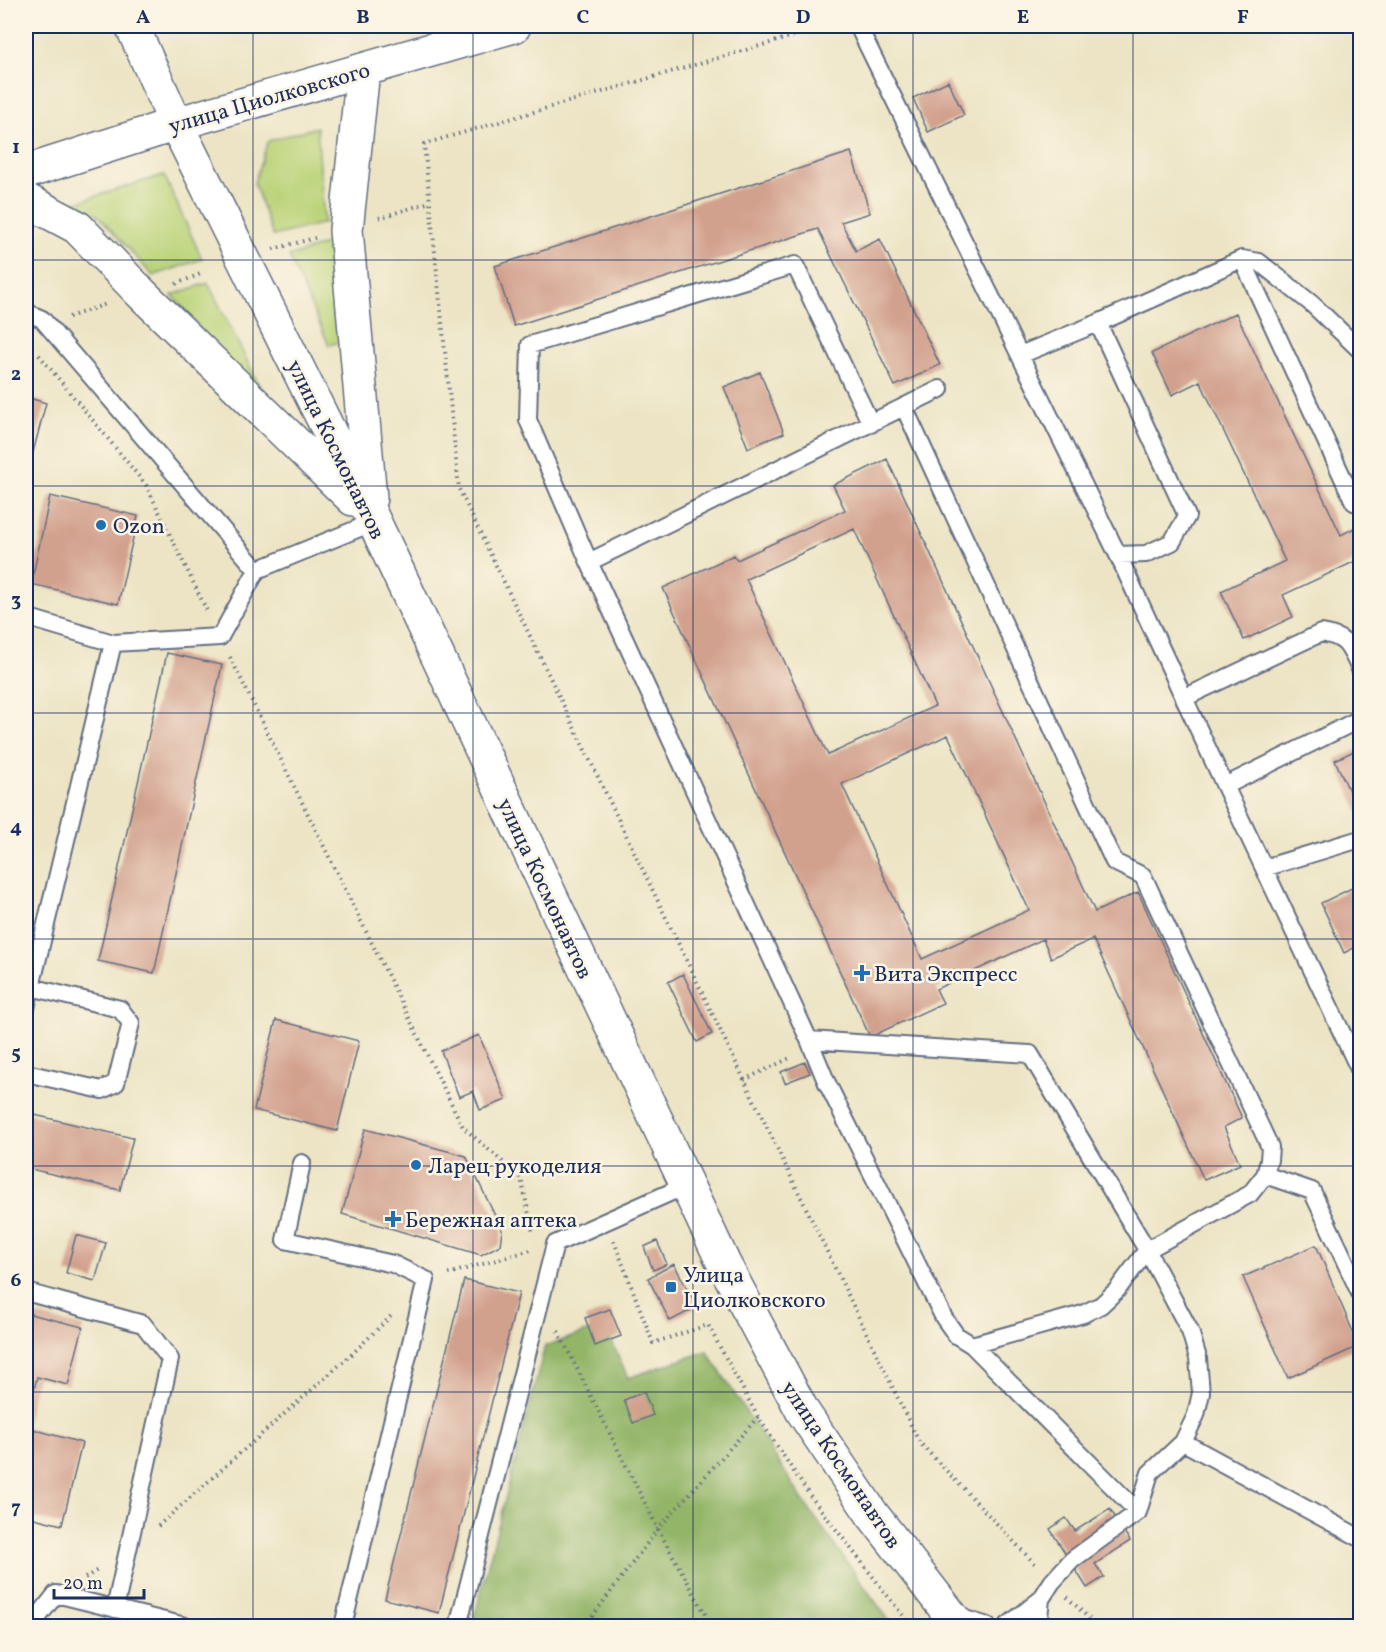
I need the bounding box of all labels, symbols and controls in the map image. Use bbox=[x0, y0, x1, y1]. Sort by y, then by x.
text: A bbox=[136, 4, 150, 32]
text: B bbox=[356, 4, 370, 32]
text: C bbox=[577, 4, 590, 32]
text: D bbox=[796, 4, 810, 32]
text: E bbox=[1017, 4, 1029, 32]
text: F bbox=[1237, 4, 1249, 32]
street label: улица Циолковского bbox=[165, 56, 374, 143]
text: 1 bbox=[12, 134, 20, 162]
street label: улица Космонавтов bbox=[278, 355, 392, 545]
text: 2 bbox=[11, 361, 21, 389]
place label: Ozon bbox=[113, 512, 165, 543]
marker: Ozon bbox=[94, 518, 108, 532]
text: 3 bbox=[11, 587, 21, 615]
street label: улица Космонавтов bbox=[488, 793, 599, 985]
text: 4 bbox=[10, 814, 22, 842]
place label: Вита Экспресс bbox=[874, 960, 1018, 991]
marker: Вита Экспресс bbox=[855, 966, 869, 980]
text: 5 bbox=[11, 1040, 21, 1068]
place label: Ларец рукоделия bbox=[428, 1152, 601, 1183]
marker: Ларец рукоделия bbox=[409, 1158, 423, 1172]
place label: Бережная аптека bbox=[405, 1206, 578, 1237]
marker: Бережная аптека bbox=[386, 1212, 400, 1226]
place label: Улица Циолковского bbox=[683, 1261, 826, 1317]
text: 6 bbox=[11, 1267, 22, 1295]
marker: Улица Циолковского bbox=[664, 1280, 678, 1294]
street label: улица Космонавтов bbox=[772, 1375, 908, 1556]
text: 7 bbox=[11, 1494, 21, 1522]
scale bar bbox=[54, 1562, 144, 1600]
text: 20 m bbox=[63, 1572, 103, 1597]

